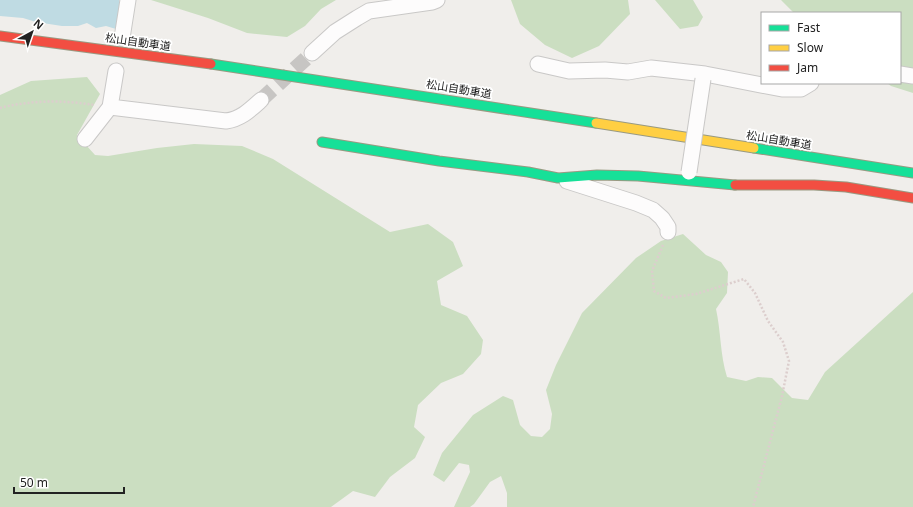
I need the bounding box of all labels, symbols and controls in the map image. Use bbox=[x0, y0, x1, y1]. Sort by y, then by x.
north arrow bbox=[12, 12, 52, 52]
legend bbox=[761, 12, 901, 84]
text: N bbox=[30, 15, 47, 33]
text: Fast bbox=[797, 19, 821, 36]
street label: 松山自動車道 bbox=[104, 29, 172, 54]
text: Slow bbox=[797, 39, 824, 56]
text: Jam bbox=[796, 59, 818, 76]
street label: 松山自動車道 bbox=[425, 76, 493, 101]
street label: 松山自動車道 bbox=[745, 127, 813, 152]
scale bar bbox=[14, 469, 124, 495]
text: 50 m bbox=[20, 474, 48, 491]

